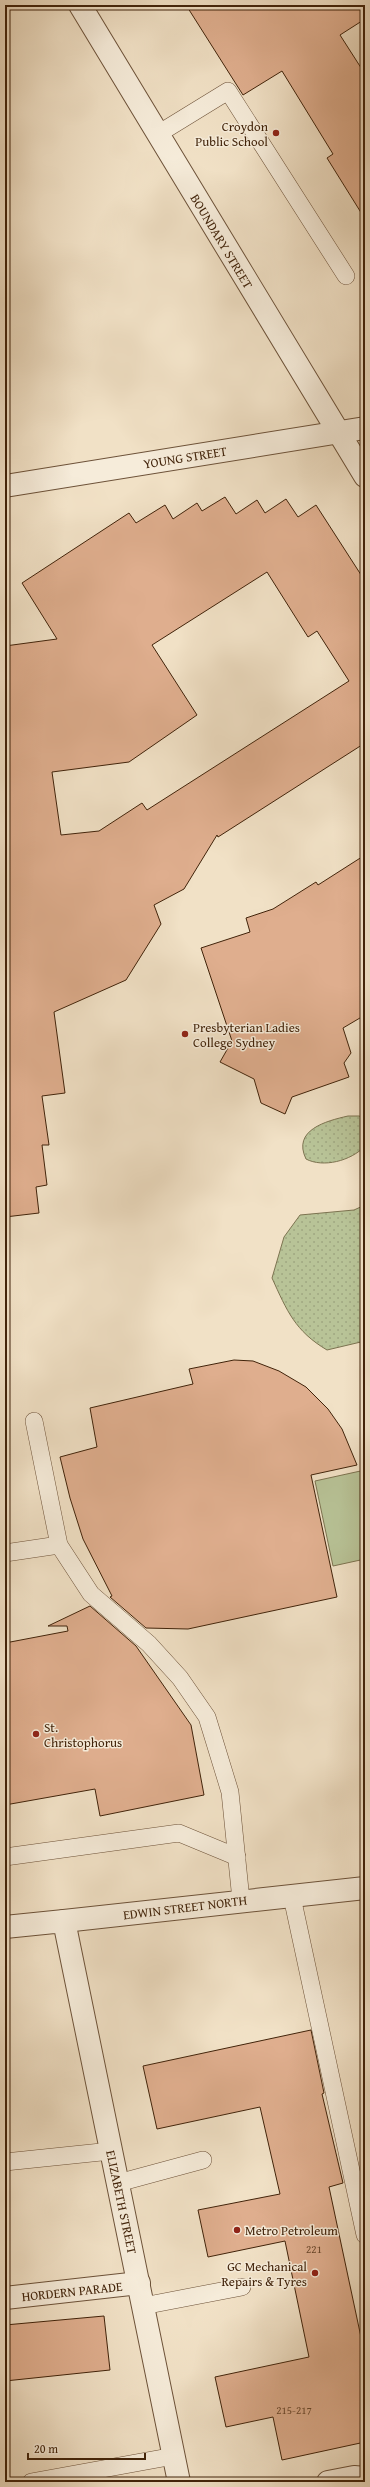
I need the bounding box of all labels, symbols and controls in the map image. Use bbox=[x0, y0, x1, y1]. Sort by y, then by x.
place label: Croydon Public School bbox=[195, 117, 269, 151]
marker: Croydon Public School bbox=[271, 128, 281, 138]
street label: BOUNDARY STREET bbox=[186, 190, 258, 293]
street label: YOUNG STREET bbox=[142, 441, 229, 473]
place label: Presbyterian Ladies College Sydney bbox=[193, 1018, 300, 1052]
marker: Presbyterian Ladies College Sydney bbox=[180, 1029, 190, 1039]
place label: St. Christophorus bbox=[44, 1718, 122, 1752]
marker: St. Christophorus bbox=[31, 1729, 41, 1739]
street label: EDWIN STREET NORTH bbox=[122, 1890, 248, 1925]
street label: ELIZABETH STREET bbox=[101, 2148, 142, 2257]
place label: Metro Petroleum bbox=[245, 2221, 338, 2240]
marker: Metro Petroleum bbox=[232, 2225, 242, 2235]
house number: 221 bbox=[306, 2241, 322, 2257]
place label: GC Mechanical Repairs & Tyres bbox=[221, 2257, 307, 2291]
marker: GC Mechanical Repairs & Tyres bbox=[310, 2268, 320, 2278]
street label: HORDERN PARADE bbox=[21, 2277, 124, 2306]
house number: 215-217 bbox=[276, 2402, 312, 2418]
scale bar bbox=[28, 2435, 145, 2461]
text: 20 m bbox=[34, 2440, 58, 2457]

